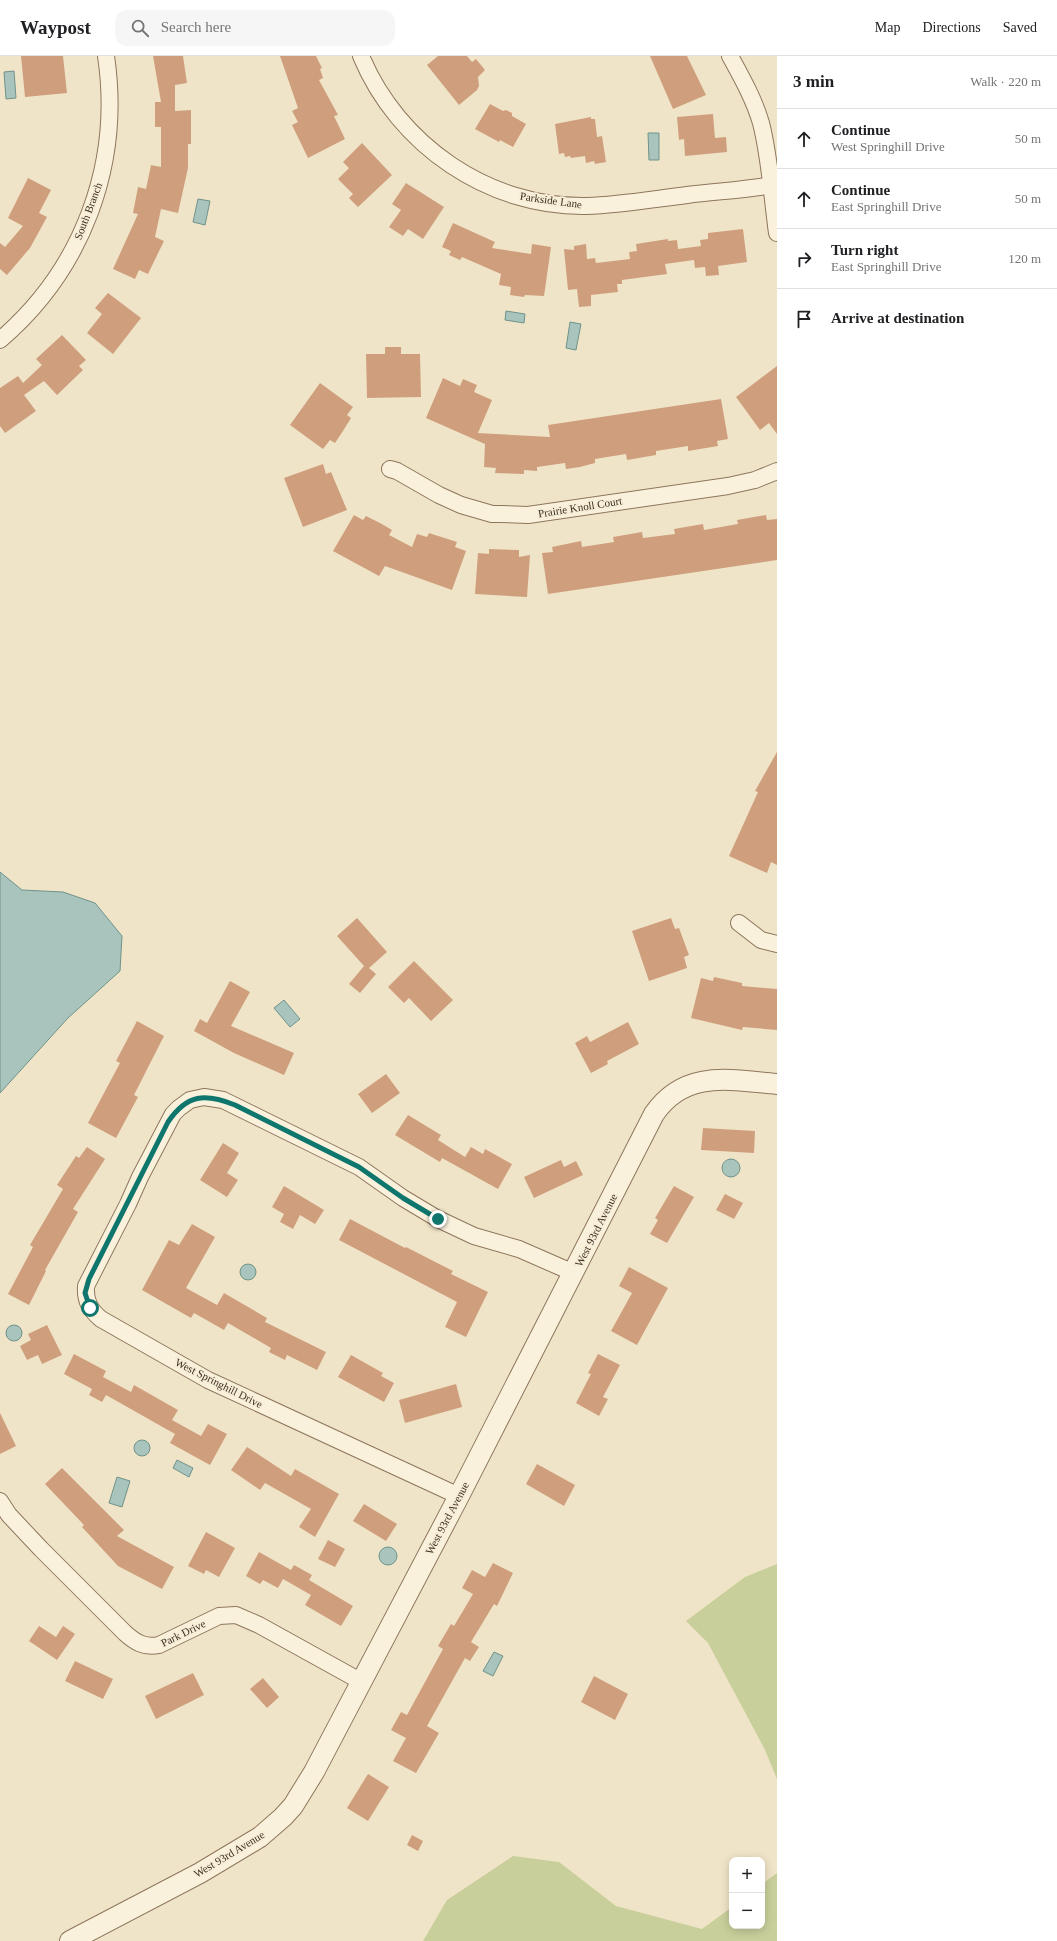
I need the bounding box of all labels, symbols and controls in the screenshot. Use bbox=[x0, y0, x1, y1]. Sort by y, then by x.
search box bbox=[115, 10, 395, 46]
text: Waypost bbox=[20, 17, 91, 38]
icon: search bbox=[129, 17, 151, 39]
text: Search here bbox=[161, 19, 231, 35]
text: Map bbox=[875, 20, 900, 35]
text: Directions bbox=[922, 20, 981, 35]
text: Saved bbox=[1003, 20, 1037, 35]
text: 3 min bbox=[793, 72, 834, 91]
text: Walk · 220 m bbox=[970, 74, 1041, 89]
text: Continue bbox=[831, 122, 890, 138]
icon: ahead bbox=[793, 128, 815, 150]
text: 50 m bbox=[1015, 131, 1041, 146]
text: West Springhill Drive bbox=[831, 139, 945, 154]
street label: South Branch bbox=[72, 180, 105, 241]
text: Continue bbox=[831, 182, 890, 198]
icon: ahead bbox=[793, 188, 815, 210]
street label: Parkside Lane bbox=[519, 190, 583, 210]
text: 50 m bbox=[1015, 191, 1041, 206]
text: East Springhill Drive bbox=[831, 199, 942, 214]
text: Turn right bbox=[831, 242, 898, 258]
icon: right bbox=[793, 248, 815, 270]
text: 120 m bbox=[1008, 251, 1041, 266]
text: East Springhill Drive bbox=[831, 259, 942, 274]
icon: arrive bbox=[793, 308, 815, 330]
text: Arrive at destination bbox=[831, 310, 964, 326]
street label: Prairie Knoll Court bbox=[537, 494, 623, 520]
street label: West 93rd Avenue bbox=[572, 1191, 620, 1268]
route end bbox=[429, 1210, 447, 1228]
route start bbox=[81, 1299, 99, 1317]
street label: West Springhill Drive bbox=[173, 1356, 265, 1410]
street label: West 93rd Avenue bbox=[423, 1480, 471, 1556]
street label: Park Drive bbox=[159, 1617, 207, 1649]
street label: West 93rd Avenue bbox=[192, 1828, 267, 1880]
map controls bbox=[729, 1857, 765, 1929]
button: + bbox=[729, 1857, 765, 1893]
button: − bbox=[729, 1893, 765, 1929]

